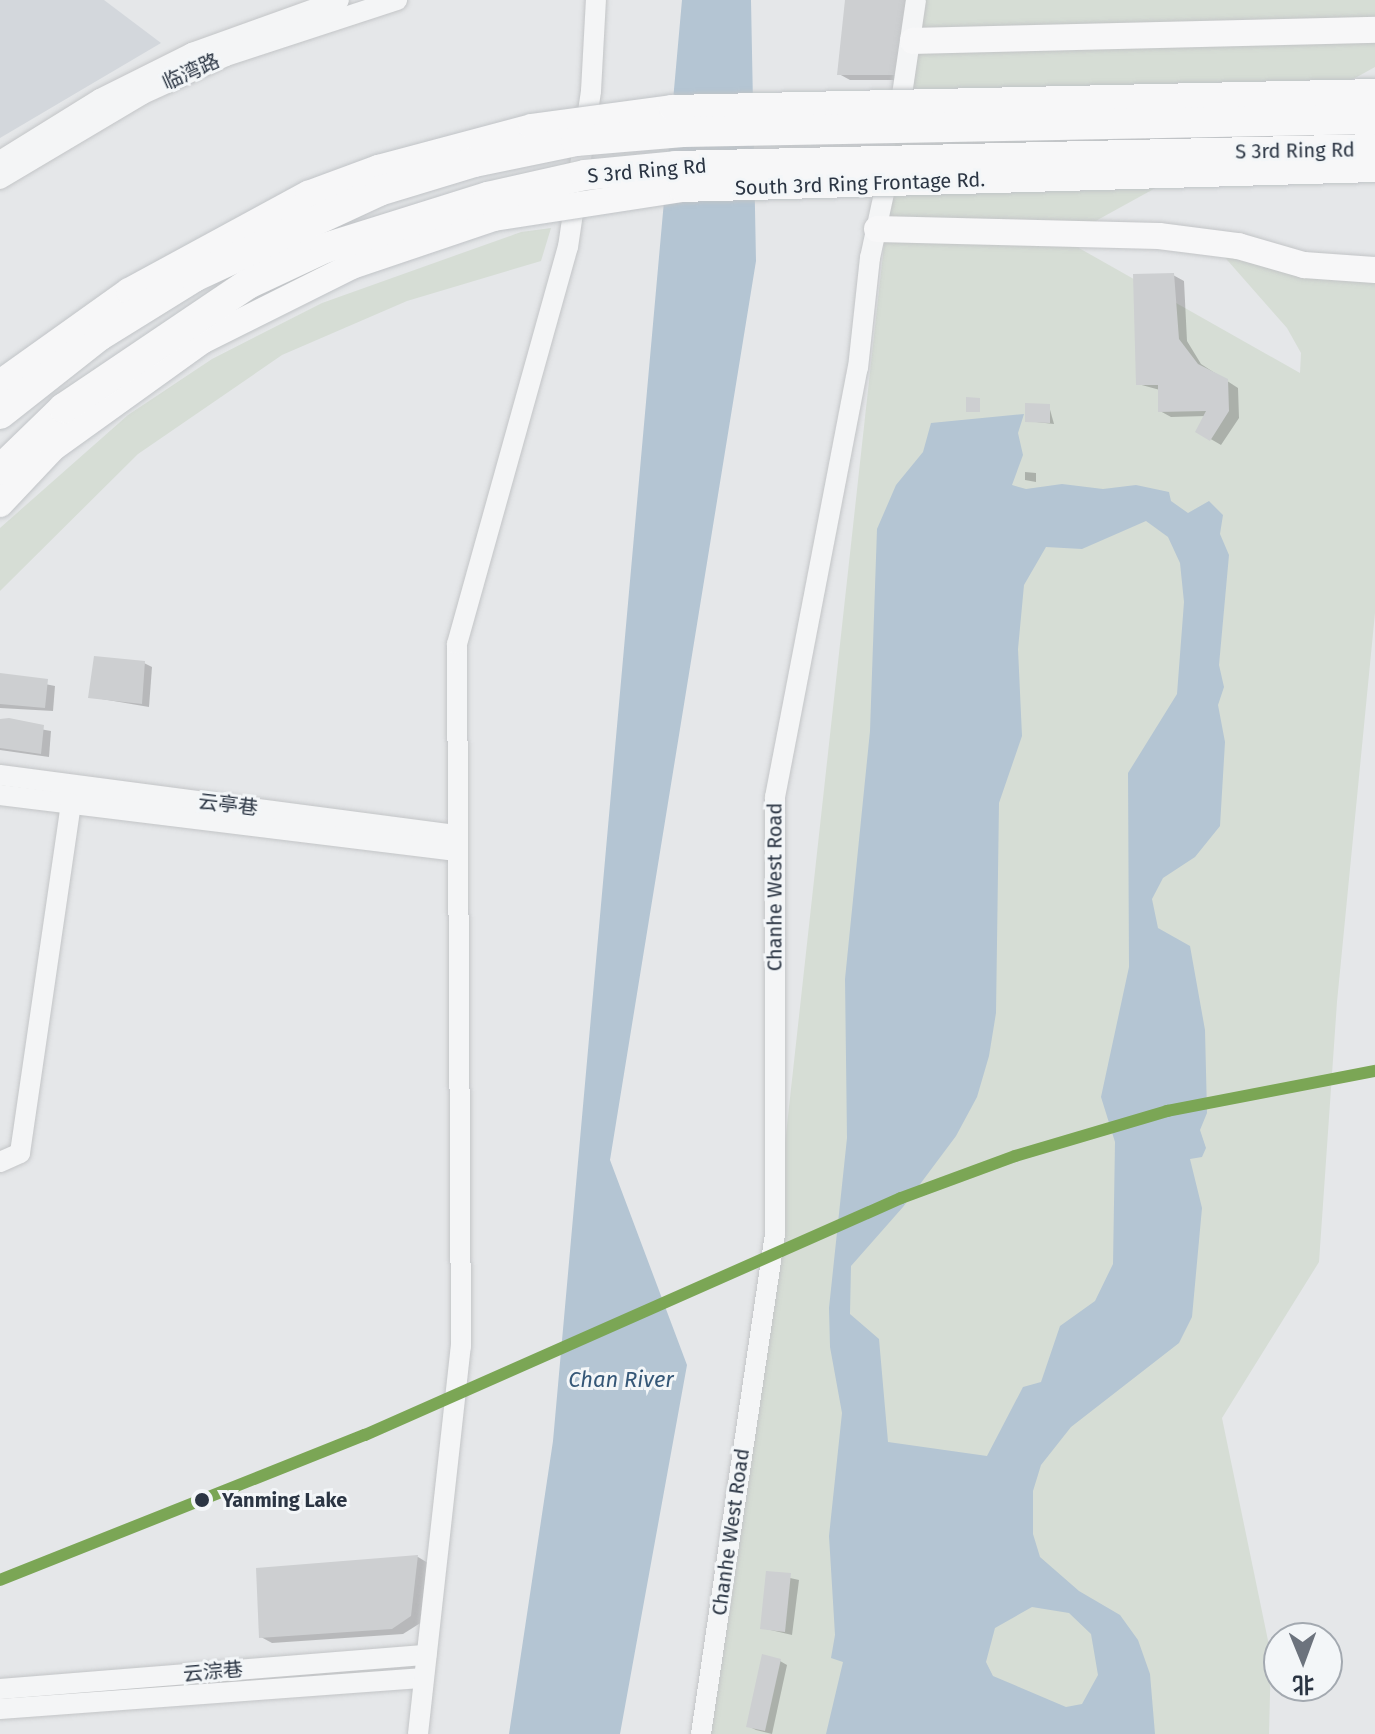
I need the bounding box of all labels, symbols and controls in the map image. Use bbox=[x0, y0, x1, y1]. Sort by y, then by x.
street label: 临湾路 bbox=[159, 49, 223, 95]
street label: S 3rd Ring Rd bbox=[1235, 138, 1355, 164]
street label: S 3rd Ring Rd bbox=[586, 154, 708, 188]
street label: South 3rd Ring Frontage Rd. bbox=[735, 168, 985, 200]
street label: 云亭巷 bbox=[197, 789, 259, 821]
street label: Chanhe West Road bbox=[763, 803, 787, 971]
water label: Chan River bbox=[568, 1367, 674, 1393]
street label: Chanhe West Road bbox=[707, 1447, 755, 1617]
marker: Yanming Lake bbox=[189, 1487, 215, 1513]
place label: Yanming Lake bbox=[222, 1488, 347, 1512]
north arrow bbox=[1263, 1622, 1343, 1702]
street label: 云淙巷 bbox=[182, 1657, 244, 1687]
text: 北 bbox=[1292, 1671, 1315, 1698]

